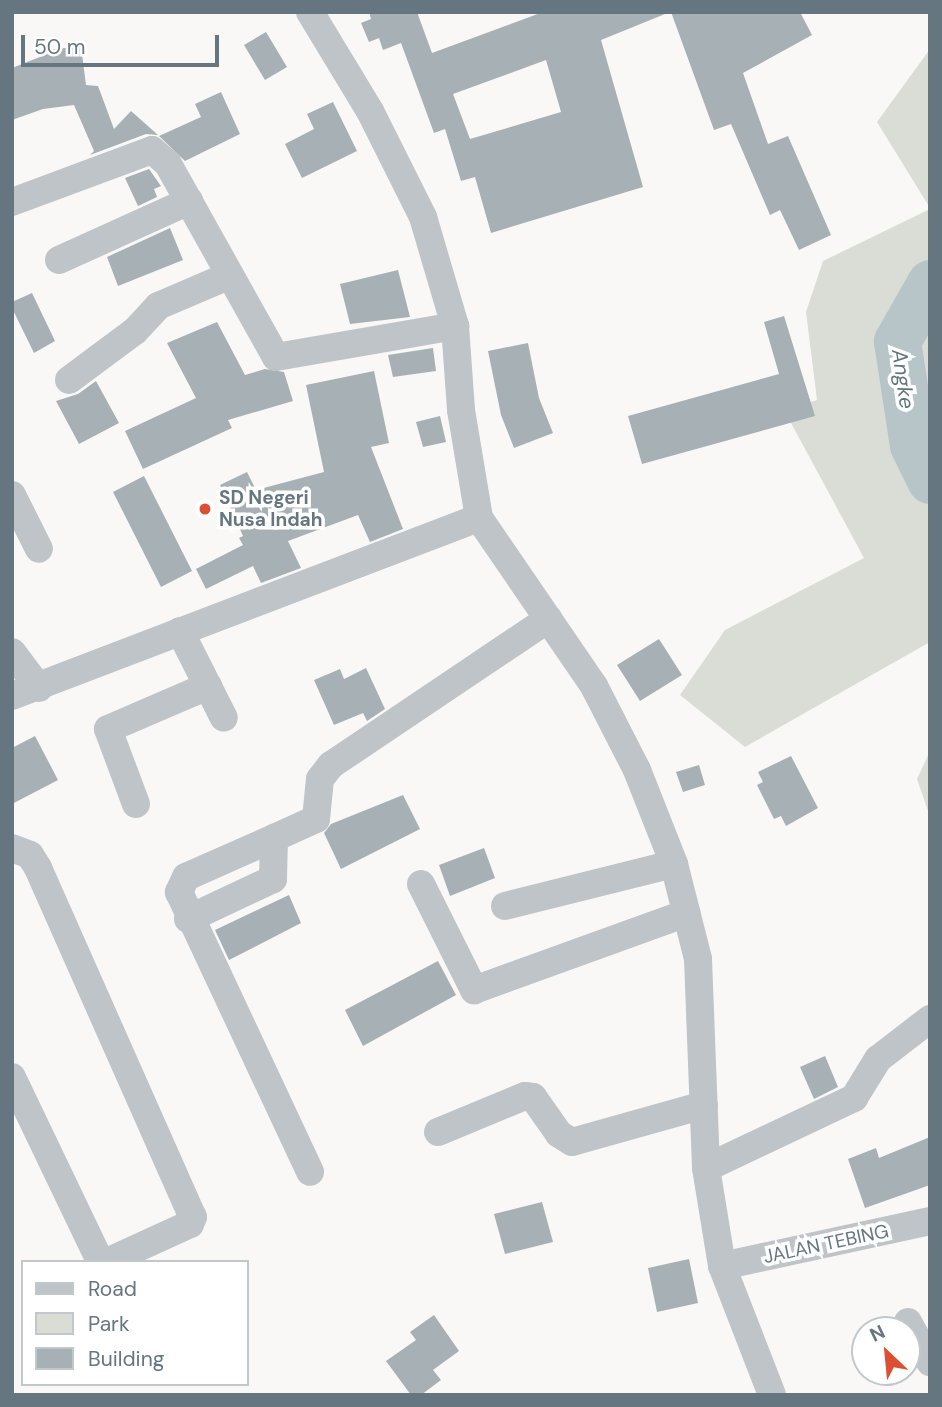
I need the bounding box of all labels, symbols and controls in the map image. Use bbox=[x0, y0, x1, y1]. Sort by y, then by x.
scale bar bbox=[24, 21, 222, 65]
text: 50 m bbox=[34, 33, 85, 61]
water label: Angke bbox=[886, 348, 920, 410]
place label: SD Negeri Nusa Indah bbox=[219, 487, 322, 531]
marker: SD Negeri Nusa Indah bbox=[197, 501, 213, 517]
street label: JALAN TEBING bbox=[761, 1220, 891, 1268]
legend bbox=[21, 1260, 248, 1386]
text: Road bbox=[88, 1275, 137, 1303]
text: Park bbox=[88, 1310, 129, 1338]
north arrow bbox=[851, 1316, 921, 1386]
text: N bbox=[866, 1319, 889, 1348]
text: Building bbox=[88, 1345, 164, 1373]

